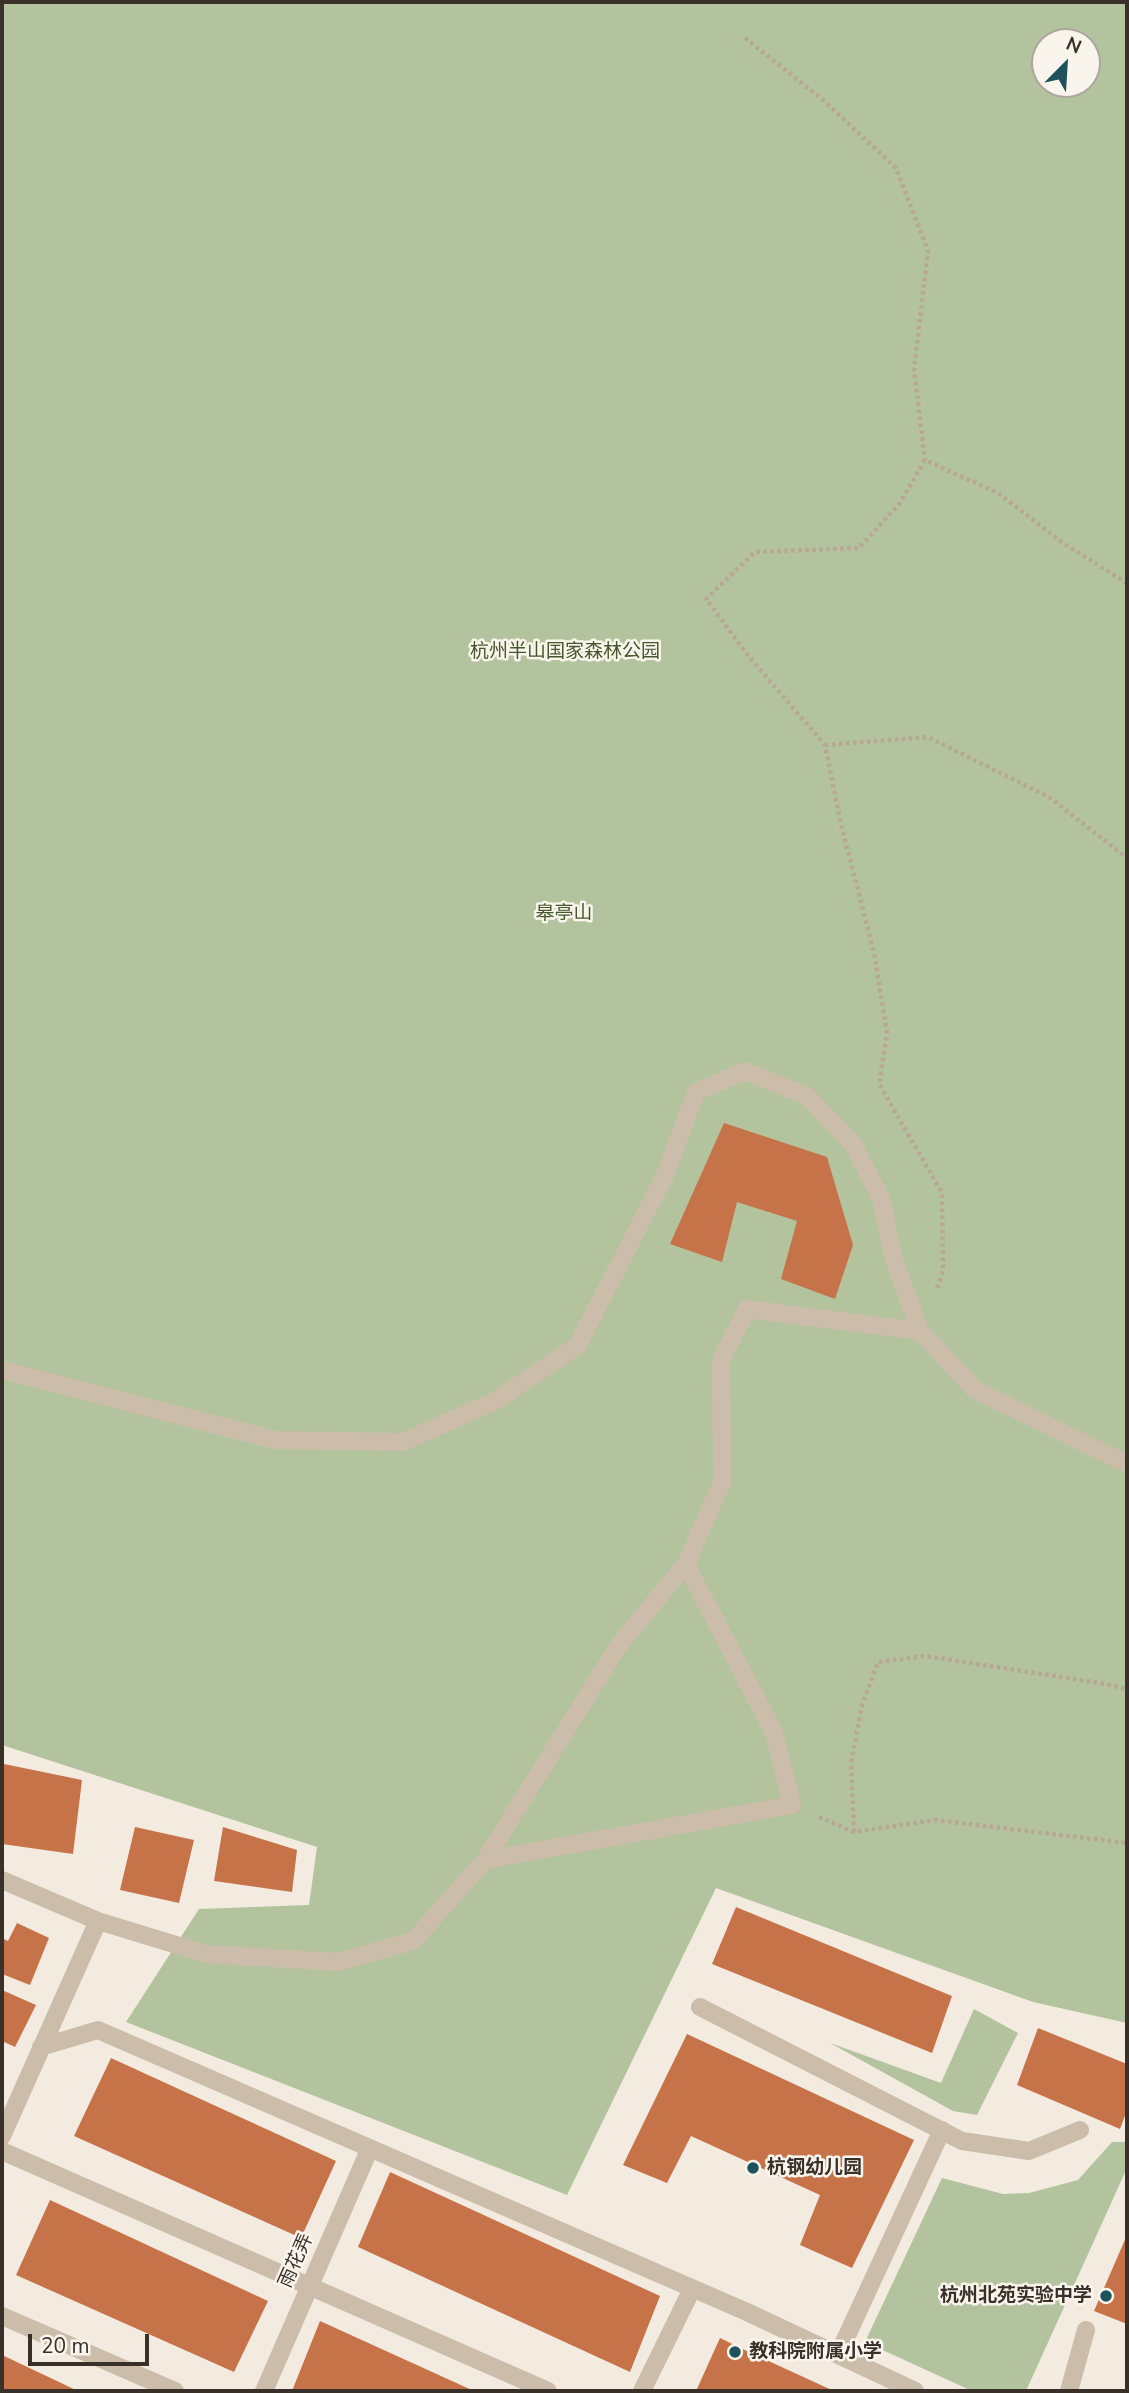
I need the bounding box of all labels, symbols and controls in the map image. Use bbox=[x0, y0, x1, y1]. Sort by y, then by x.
north arrow bbox=[1031, 28, 1101, 98]
text: N bbox=[1062, 31, 1086, 60]
park label: 杭州半山国家森林公园 bbox=[470, 641, 660, 663]
park label: 皋亭山 bbox=[536, 903, 592, 925]
place label: 杭钢幼儿园 bbox=[767, 2157, 862, 2179]
marker: 杭钢幼儿园 bbox=[745, 2160, 761, 2176]
street label: 雨花弄 bbox=[275, 2230, 319, 2292]
place label: 杭州北苑实验中学 bbox=[940, 2285, 1092, 2307]
marker: 杭州北苑实验中学 bbox=[1098, 2288, 1114, 2304]
scale bar bbox=[32, 2320, 152, 2364]
text: 20 m bbox=[41, 2332, 90, 2360]
place label: 教科院附属小学 bbox=[749, 2341, 882, 2363]
marker: 教科院附属小学 bbox=[727, 2344, 743, 2360]

